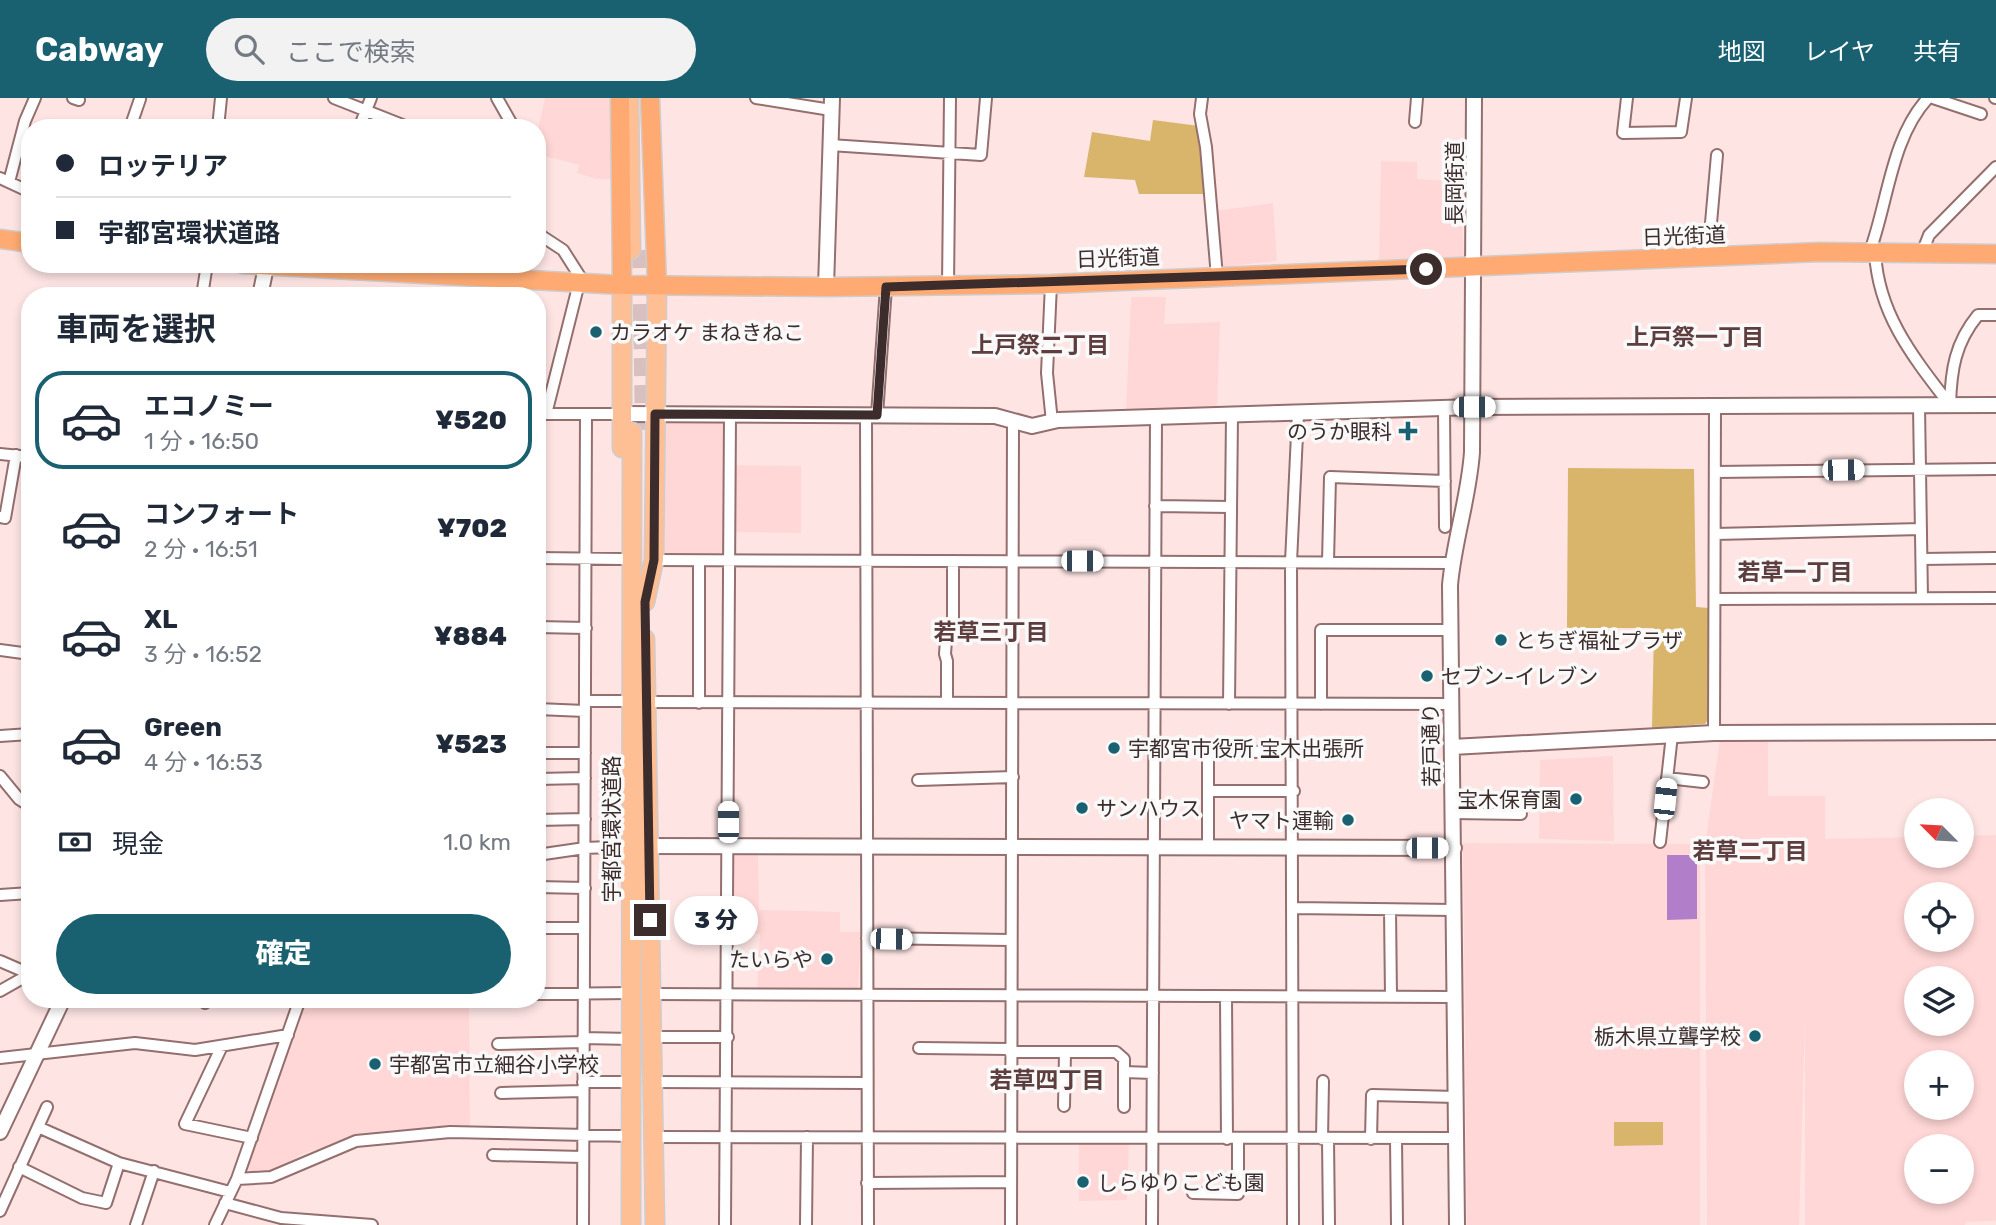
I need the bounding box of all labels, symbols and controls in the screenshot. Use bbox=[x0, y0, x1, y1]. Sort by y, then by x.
search box bbox=[206, 18, 696, 81]
text: Cabway bbox=[35, 30, 164, 69]
icon: search bbox=[230, 30, 268, 68]
text: ここで検索 bbox=[286, 37, 416, 68]
text: 地図 bbox=[1718, 38, 1766, 66]
text: レイヤ bbox=[1804, 38, 1875, 66]
text: 共有 bbox=[1913, 38, 1961, 66]
street label: 長岡街道 bbox=[1442, 141, 1467, 225]
text: ロッテリア bbox=[98, 151, 228, 182]
text: 宇都宮環状道路 bbox=[98, 218, 280, 249]
street label: 日光街道 bbox=[1642, 222, 1726, 250]
street label: 日光街道 bbox=[1076, 244, 1160, 272]
route start bbox=[1410, 253, 1442, 285]
text: 車両を選択 bbox=[56, 310, 216, 348]
place label: カラオケ まねきねこ bbox=[610, 320, 804, 345]
district label: 上戸祭一丁目 bbox=[1626, 323, 1764, 351]
marker: カラオケ まねきねこ bbox=[588, 324, 604, 340]
district label: 上戸祭二丁目 bbox=[971, 331, 1109, 359]
icon: car bbox=[60, 389, 123, 452]
text: エコノミー bbox=[144, 391, 274, 422]
car bbox=[1454, 397, 1496, 418]
text: ¥520 bbox=[435, 405, 507, 436]
place label: のうか眼科 bbox=[1287, 419, 1392, 444]
marker: のうか眼科 bbox=[1398, 421, 1418, 441]
text: 1 分 · 16:50 bbox=[144, 427, 259, 455]
car bbox=[1822, 459, 1865, 481]
icon: car bbox=[60, 497, 123, 560]
text: コンフォート bbox=[144, 499, 299, 530]
text: ¥702 bbox=[437, 513, 507, 544]
text: 2 分 · 16:51 bbox=[144, 535, 258, 563]
car bbox=[1062, 551, 1104, 572]
district label: 若草一丁目 bbox=[1738, 558, 1853, 586]
text: XL bbox=[144, 604, 177, 635]
icon: car bbox=[60, 605, 123, 668]
district label: 若草三丁目 bbox=[934, 618, 1049, 646]
text: ¥884 bbox=[434, 621, 507, 652]
place label: とちぎ福祉プラザ bbox=[1515, 628, 1683, 653]
marker: とちぎ福祉プラザ bbox=[1493, 632, 1509, 648]
text: 3 分 · 16:52 bbox=[144, 640, 262, 668]
place label: セブン-イレブン bbox=[1441, 664, 1598, 689]
marker: セブン-イレブン bbox=[1419, 668, 1435, 684]
street label: 若戸通り bbox=[1418, 703, 1444, 787]
text: Green bbox=[144, 712, 222, 743]
icon: car bbox=[60, 713, 123, 776]
text: ¥523 bbox=[436, 729, 507, 760]
place label: 宇都宮市役所 宝木出張所 bbox=[1128, 736, 1364, 761]
marker: 宇都宮市役所 宝木出張所 bbox=[1106, 740, 1122, 756]
text: 4 分 · 16:53 bbox=[144, 748, 263, 776]
street label: 宇都宮環状道路 bbox=[599, 756, 624, 903]
car bbox=[1653, 777, 1678, 821]
place label: 宝木保育園 bbox=[1457, 787, 1562, 812]
marker: 宝木保育園 bbox=[1568, 791, 1584, 807]
place label: サンハウス bbox=[1096, 796, 1201, 821]
north arrow bbox=[1904, 798, 1974, 868]
map controls bbox=[1904, 798, 1974, 1204]
marker: サンハウス bbox=[1074, 800, 1090, 816]
car bbox=[718, 801, 739, 843]
place label: ヤマト運輸 bbox=[1229, 808, 1334, 833]
marker: ヤマト運輸 bbox=[1340, 812, 1356, 828]
icon: cash bbox=[56, 823, 94, 861]
text: 1.0 km bbox=[443, 828, 511, 856]
text: 現金 bbox=[112, 829, 164, 860]
district label: 若草二丁目 bbox=[1693, 837, 1808, 865]
car bbox=[1407, 838, 1449, 859]
button: locate bbox=[1904, 882, 1974, 952]
callout: 3 分 bbox=[674, 896, 758, 944]
route end bbox=[634, 904, 666, 936]
text: 3 分 bbox=[694, 906, 738, 934]
button: 確定 bbox=[56, 914, 511, 994]
car bbox=[870, 928, 913, 950]
place label: たいらや bbox=[729, 947, 813, 972]
marker: たいらや bbox=[819, 951, 835, 967]
button: layers bbox=[1904, 966, 1974, 1036]
place label: 栃木県立聾学校 bbox=[1594, 1024, 1741, 1049]
marker: 栃木県立聾学校 bbox=[1747, 1028, 1763, 1044]
button: + bbox=[1904, 1050, 1974, 1120]
place label: 宇都宮市立細谷小学校 bbox=[389, 1052, 599, 1077]
marker: 宇都宮市立細谷小学校 bbox=[367, 1056, 383, 1072]
district label: 若草四丁目 bbox=[990, 1066, 1105, 1094]
button: − bbox=[1904, 1134, 1974, 1204]
place label: しらゆりこども園 bbox=[1097, 1170, 1265, 1195]
marker: しらゆりこども園 bbox=[1075, 1174, 1091, 1190]

